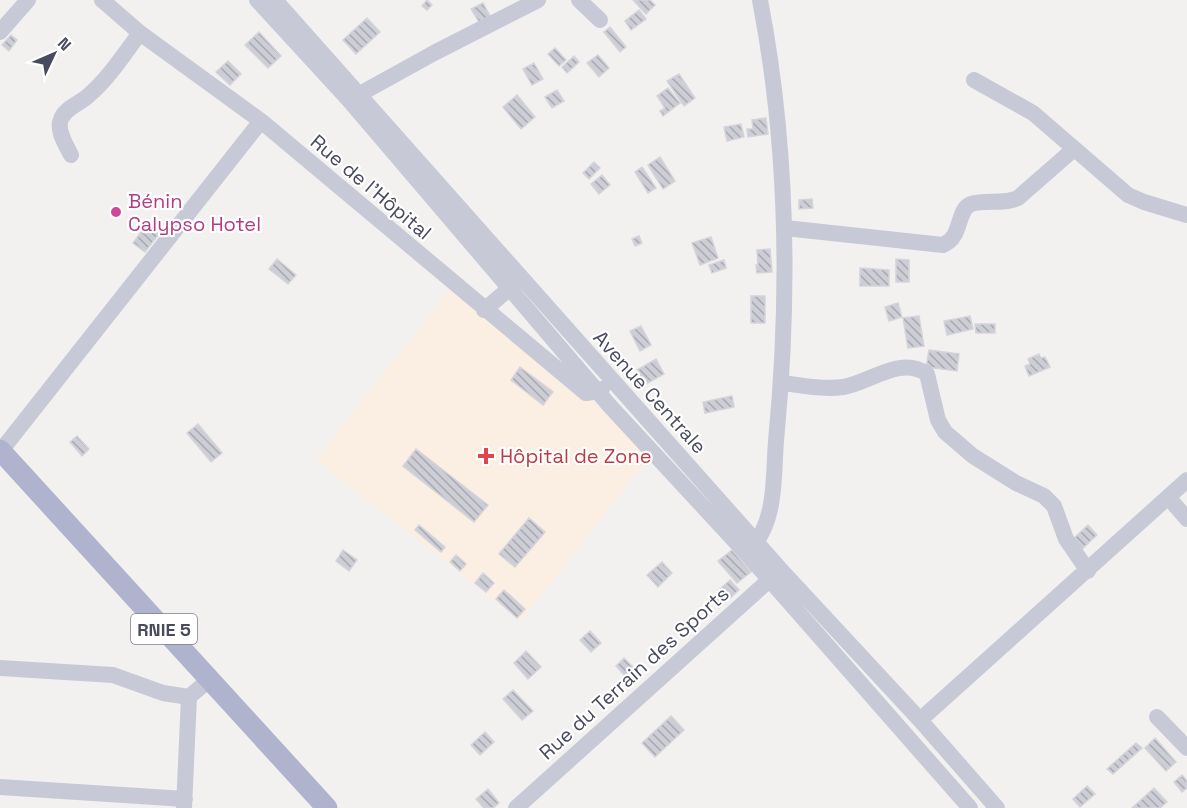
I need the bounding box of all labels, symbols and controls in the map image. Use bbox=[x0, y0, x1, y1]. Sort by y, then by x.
north arrow bbox=[24, 24, 84, 84]
text: N bbox=[53, 33, 76, 55]
street label: Rue de l'Hôpital bbox=[305, 129, 437, 245]
place label: Bénin Calypso Hotel bbox=[128, 188, 261, 237]
marker: Bénin Calypso Hotel bbox=[109, 205, 123, 219]
street label: Avenue Centrale bbox=[588, 325, 712, 459]
place label: Hôpital de Zone bbox=[500, 443, 652, 469]
marker: Hôpital de Zone bbox=[477, 447, 495, 465]
street label: Rue du Terrain des Sports bbox=[534, 581, 734, 765]
road number: RNIE 5 bbox=[131, 614, 197, 644]

